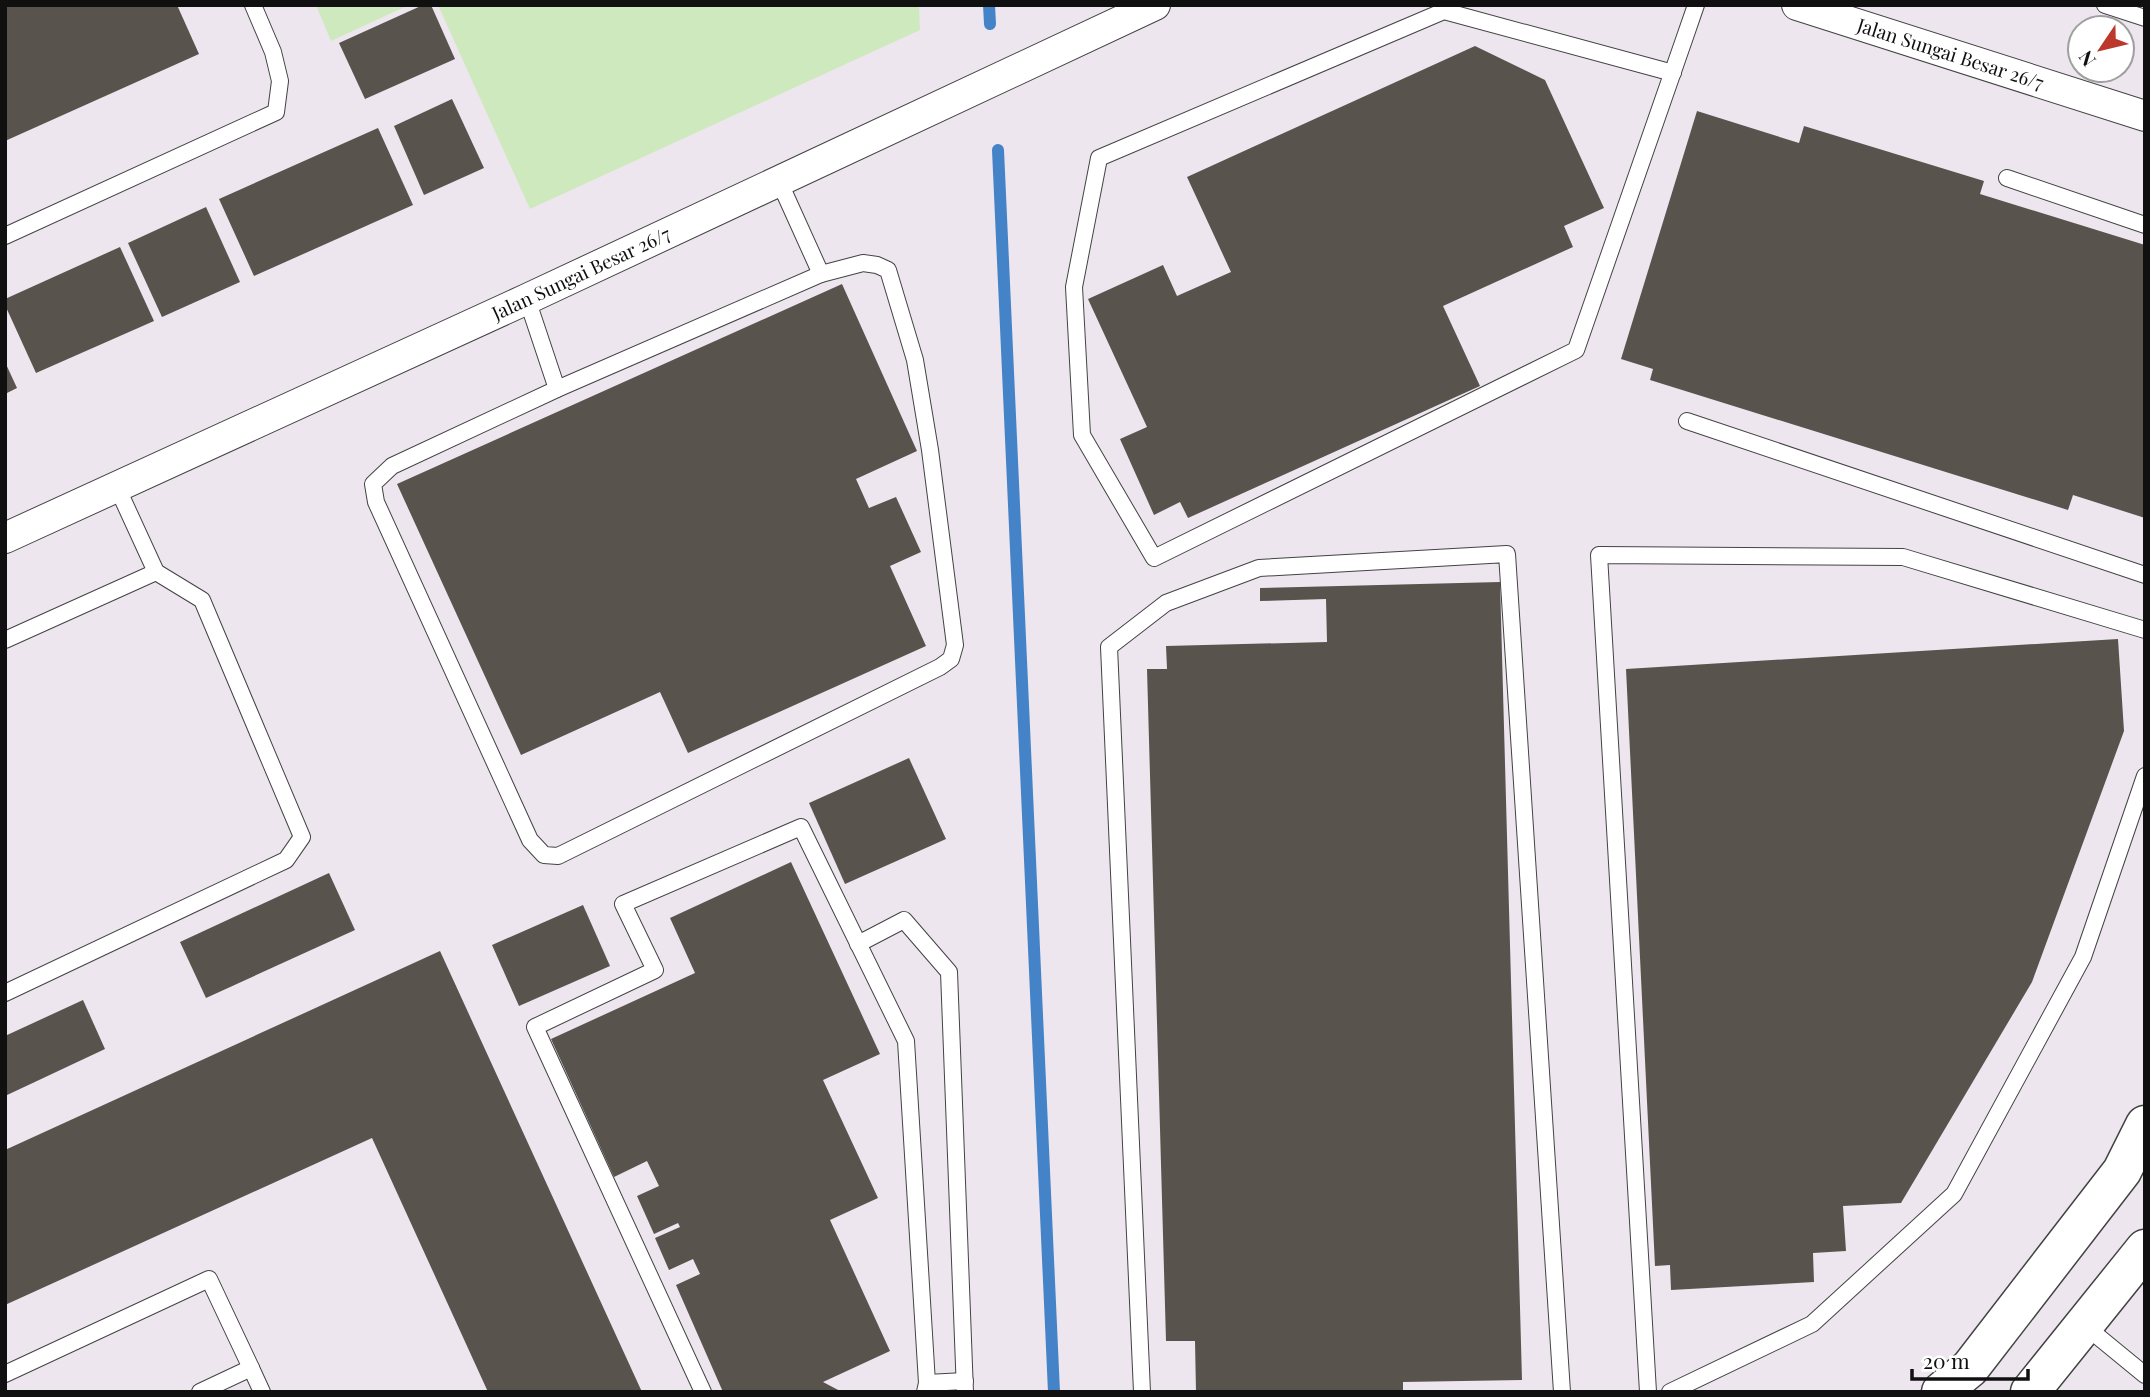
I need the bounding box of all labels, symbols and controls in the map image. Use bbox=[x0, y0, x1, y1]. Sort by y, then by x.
street label: Jalan Sungai Besar 26/7 bbox=[1853, 11, 2047, 95]
north arrow bbox=[2066, 14, 2136, 84]
text: N bbox=[2072, 46, 2101, 72]
street label: Jalan Sungai Besar 26/7 bbox=[486, 220, 675, 326]
scale bar bbox=[1912, 1338, 2028, 1382]
text: 20 m bbox=[1923, 1346, 1970, 1374]

